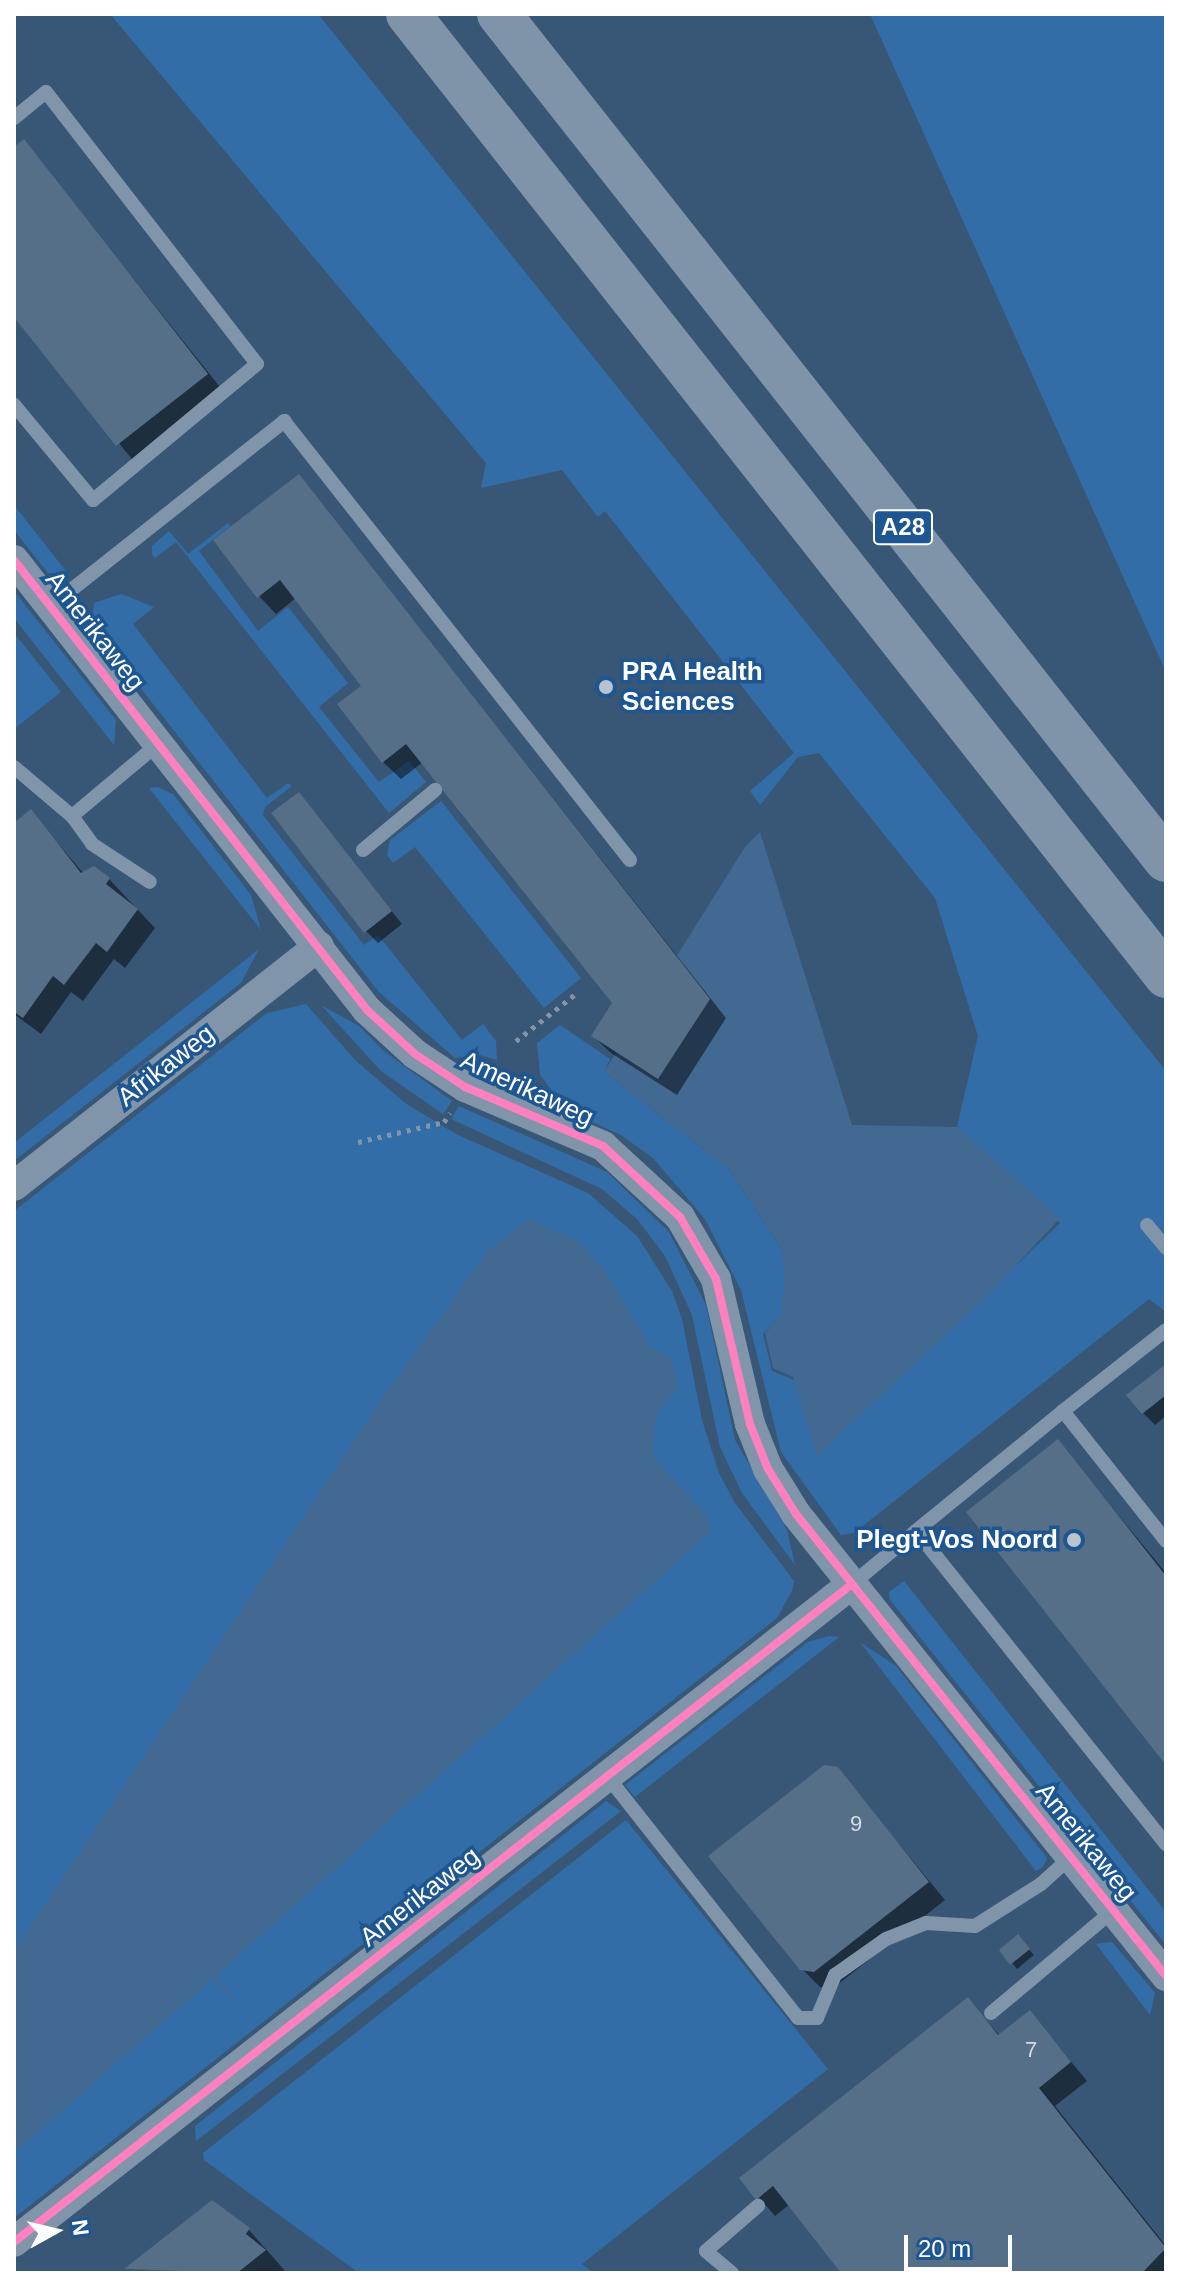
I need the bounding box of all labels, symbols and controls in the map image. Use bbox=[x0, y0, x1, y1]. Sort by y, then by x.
road number: A28 bbox=[871, 507, 935, 547]
street label: Amerikaweg bbox=[39, 565, 151, 697]
place label: PRA Health Sciences bbox=[622, 656, 764, 718]
marker: PRA Health Sciences bbox=[597, 678, 615, 696]
street label: Afrikaweg bbox=[111, 1019, 221, 1113]
street label: Amerikaweg bbox=[456, 1045, 598, 1133]
place label: Plegt-Vos Noord bbox=[856, 1524, 1058, 1556]
marker: Plegt-Vos Noord bbox=[1065, 1531, 1083, 1549]
street label: Amerikaweg bbox=[1029, 1777, 1143, 1907]
house number: 9 bbox=[850, 1811, 862, 1837]
street label: Amerikaweg bbox=[354, 1841, 486, 1953]
house number: 7 bbox=[1025, 2037, 1037, 2063]
north arrow bbox=[16, 2191, 96, 2271]
text: N bbox=[67, 2218, 94, 2237]
scale bar bbox=[908, 2219, 1016, 2269]
text: 20 m bbox=[918, 2235, 971, 2262]

